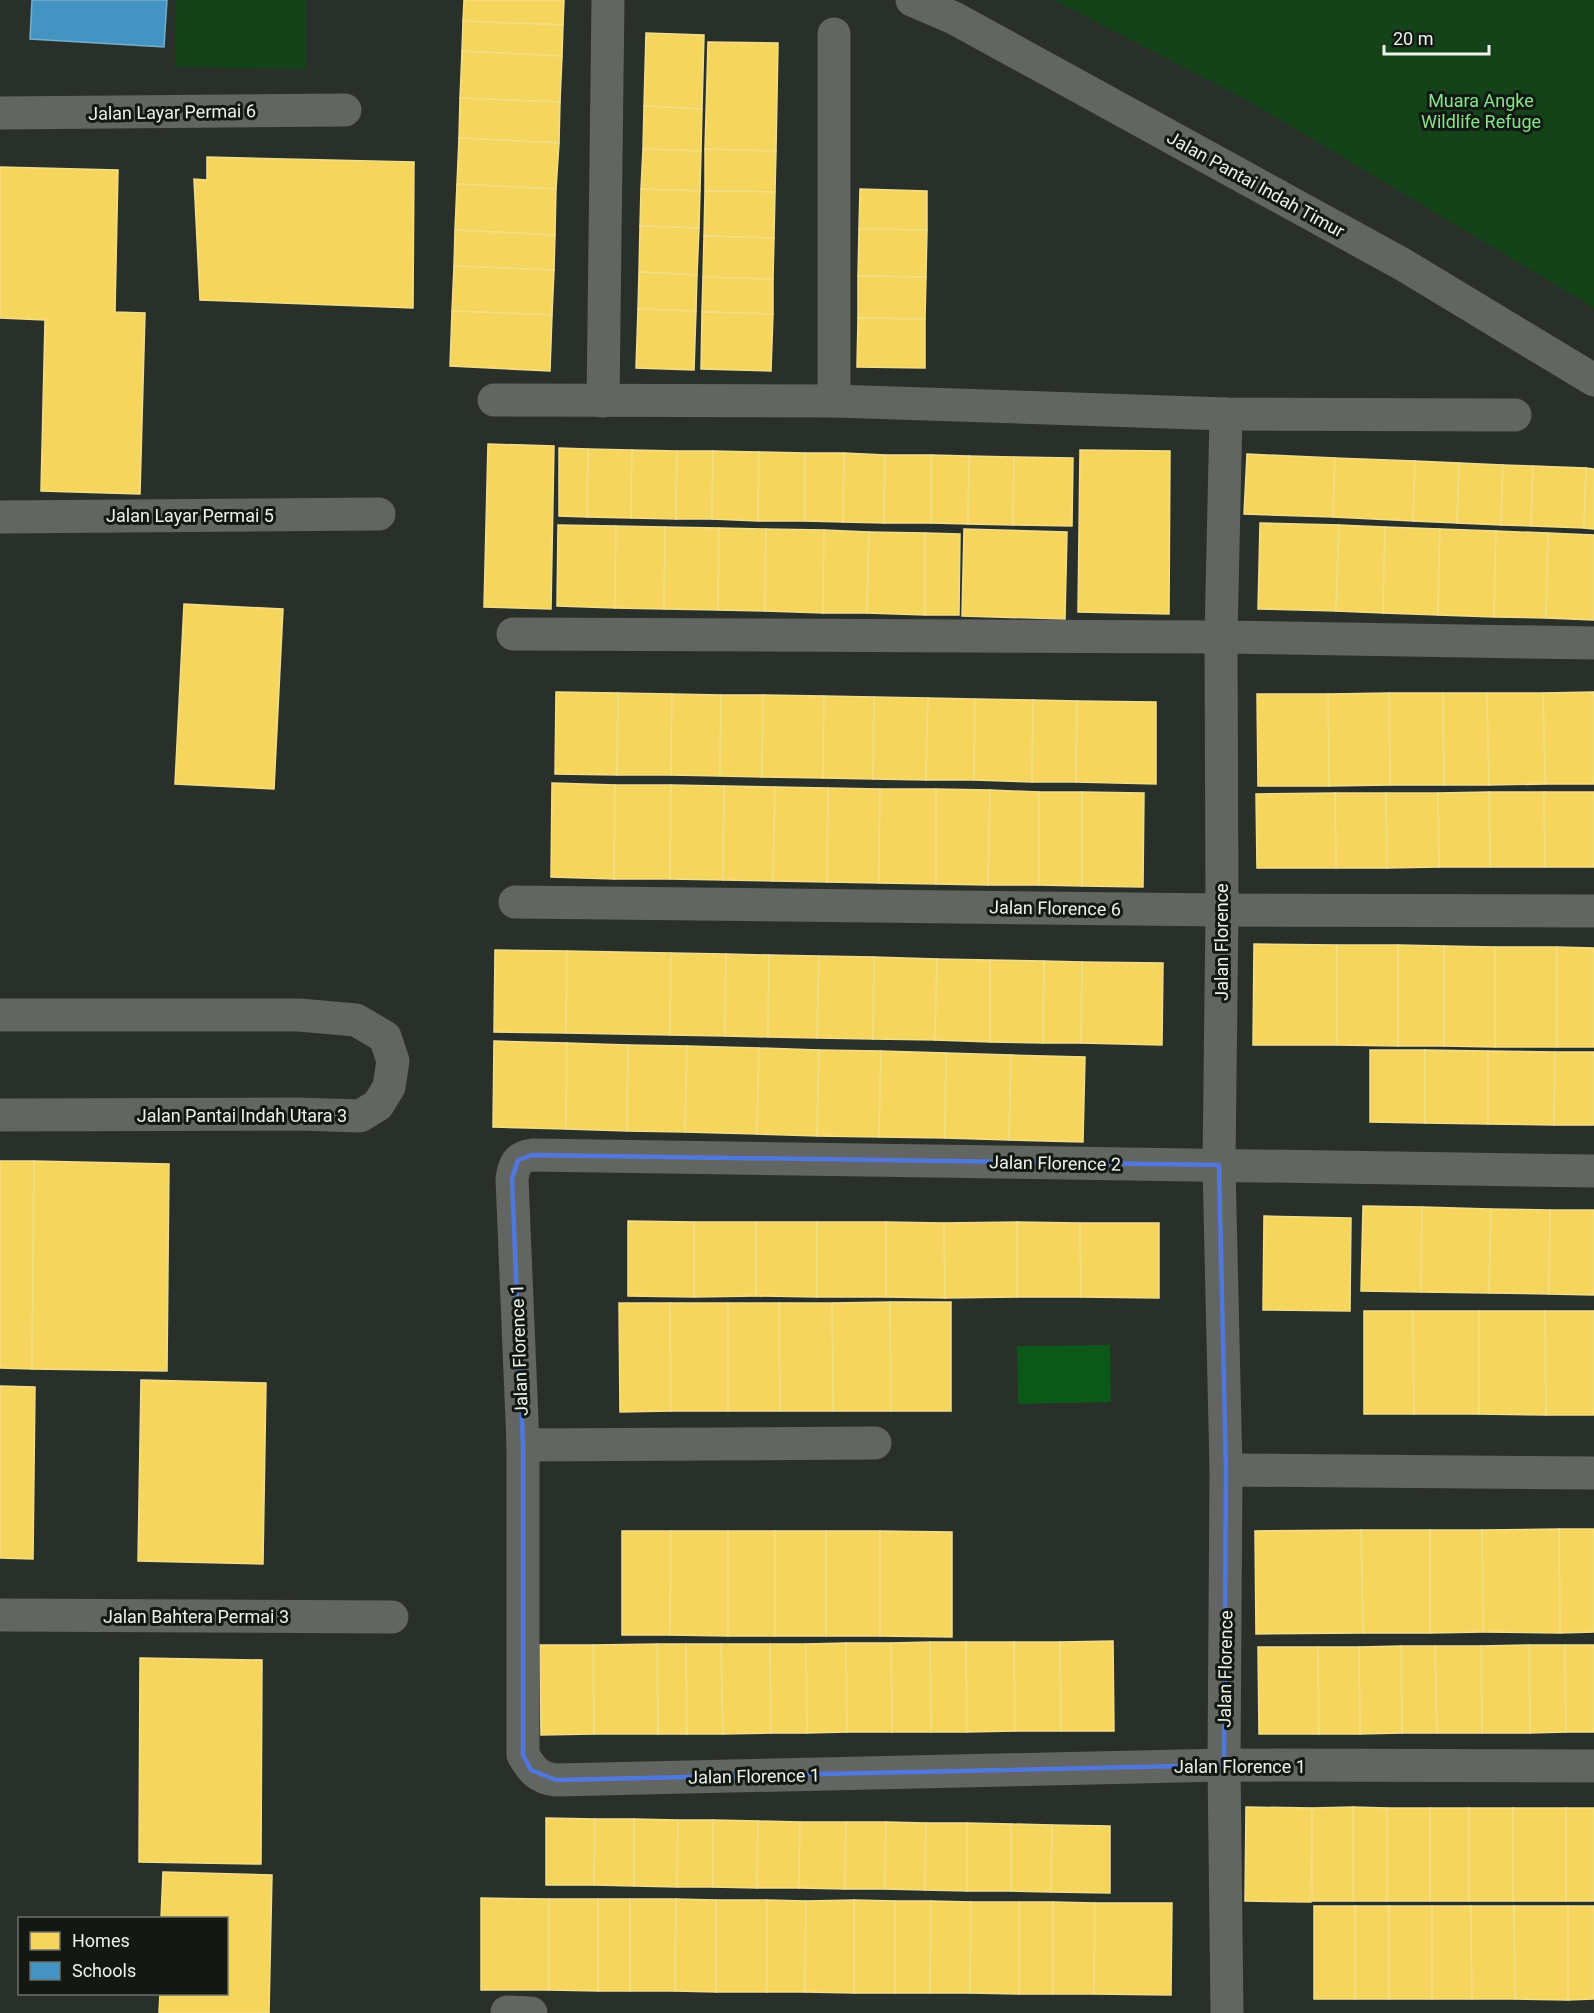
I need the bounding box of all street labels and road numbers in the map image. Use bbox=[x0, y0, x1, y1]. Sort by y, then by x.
street label: Jalan Layar Permai 6 bbox=[88, 100, 256, 124]
street label: Jalan Pantai Indah Timur bbox=[1164, 126, 1348, 242]
street label: Jalan Layar Permai 5 bbox=[106, 505, 274, 526]
street label: Jalan Florence bbox=[1211, 883, 1232, 1001]
street label: Jalan Florence 6 bbox=[989, 896, 1121, 920]
street label: Jalan Pantai Indah Utara 3 bbox=[137, 1105, 347, 1126]
street label: Jalan Florence 2 bbox=[989, 1151, 1121, 1175]
street label: Jalan Florence 1 bbox=[506, 1284, 532, 1416]
street label: Jalan Bahtera Permai 3 bbox=[103, 1606, 289, 1627]
street label: Jalan Florence bbox=[1213, 1610, 1237, 1728]
street label: Jalan Florence 1 bbox=[1174, 1756, 1306, 1777]
street label: Jalan Florence 1 bbox=[688, 1764, 820, 1788]

